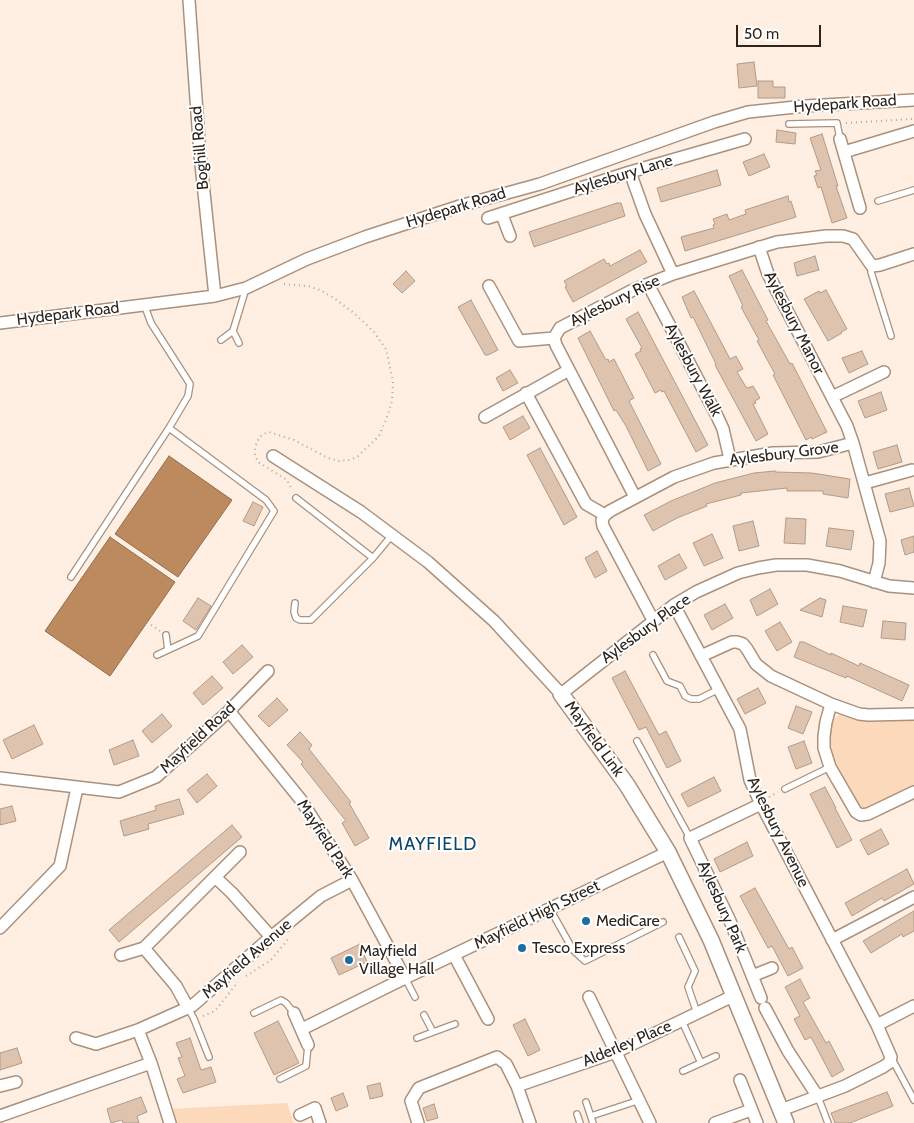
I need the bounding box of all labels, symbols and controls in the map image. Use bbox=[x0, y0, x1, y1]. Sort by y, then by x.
scale bar bbox=[739, 15, 824, 47]
text: 50 m bbox=[744, 25, 779, 43]
street label: Hydepark Road bbox=[793, 91, 897, 117]
street label: Boghill Road bbox=[187, 105, 213, 191]
street label: Aylesbury Lane bbox=[571, 151, 675, 199]
street label: Hydepark Road bbox=[404, 184, 508, 232]
street label: Aylesbury Manor bbox=[760, 268, 828, 378]
street label: Aylesbury Rise bbox=[567, 271, 663, 331]
street label: Hydepark Road bbox=[16, 298, 120, 330]
street label: Aylesbury Walk bbox=[660, 320, 726, 420]
street label: Aylesbury Grove bbox=[728, 438, 840, 470]
street label: Aylesbury Place bbox=[598, 590, 694, 668]
street label: Mayfield Link bbox=[560, 697, 628, 781]
street label: Mayfield Road bbox=[156, 698, 240, 778]
street label: Aylesbury Avenue bbox=[743, 774, 813, 890]
street label: Mayfield Park bbox=[292, 796, 358, 882]
district label: MAYFIELD bbox=[388, 834, 478, 856]
street label: Aylesbury Park bbox=[693, 858, 751, 956]
street label: Mayfield High Street bbox=[471, 876, 603, 954]
place label: MediCare bbox=[596, 911, 660, 931]
street label: Mayfield Avenue bbox=[198, 915, 296, 1003]
marker: MediCare bbox=[580, 915, 592, 927]
place label: Tesco Express bbox=[532, 938, 625, 958]
place label: Mayfield Village Hall bbox=[359, 941, 434, 979]
marker: Tesco Express bbox=[516, 942, 528, 954]
marker: Mayfield Village Hall bbox=[343, 954, 355, 966]
street label: Alderley Place bbox=[580, 1017, 674, 1071]

